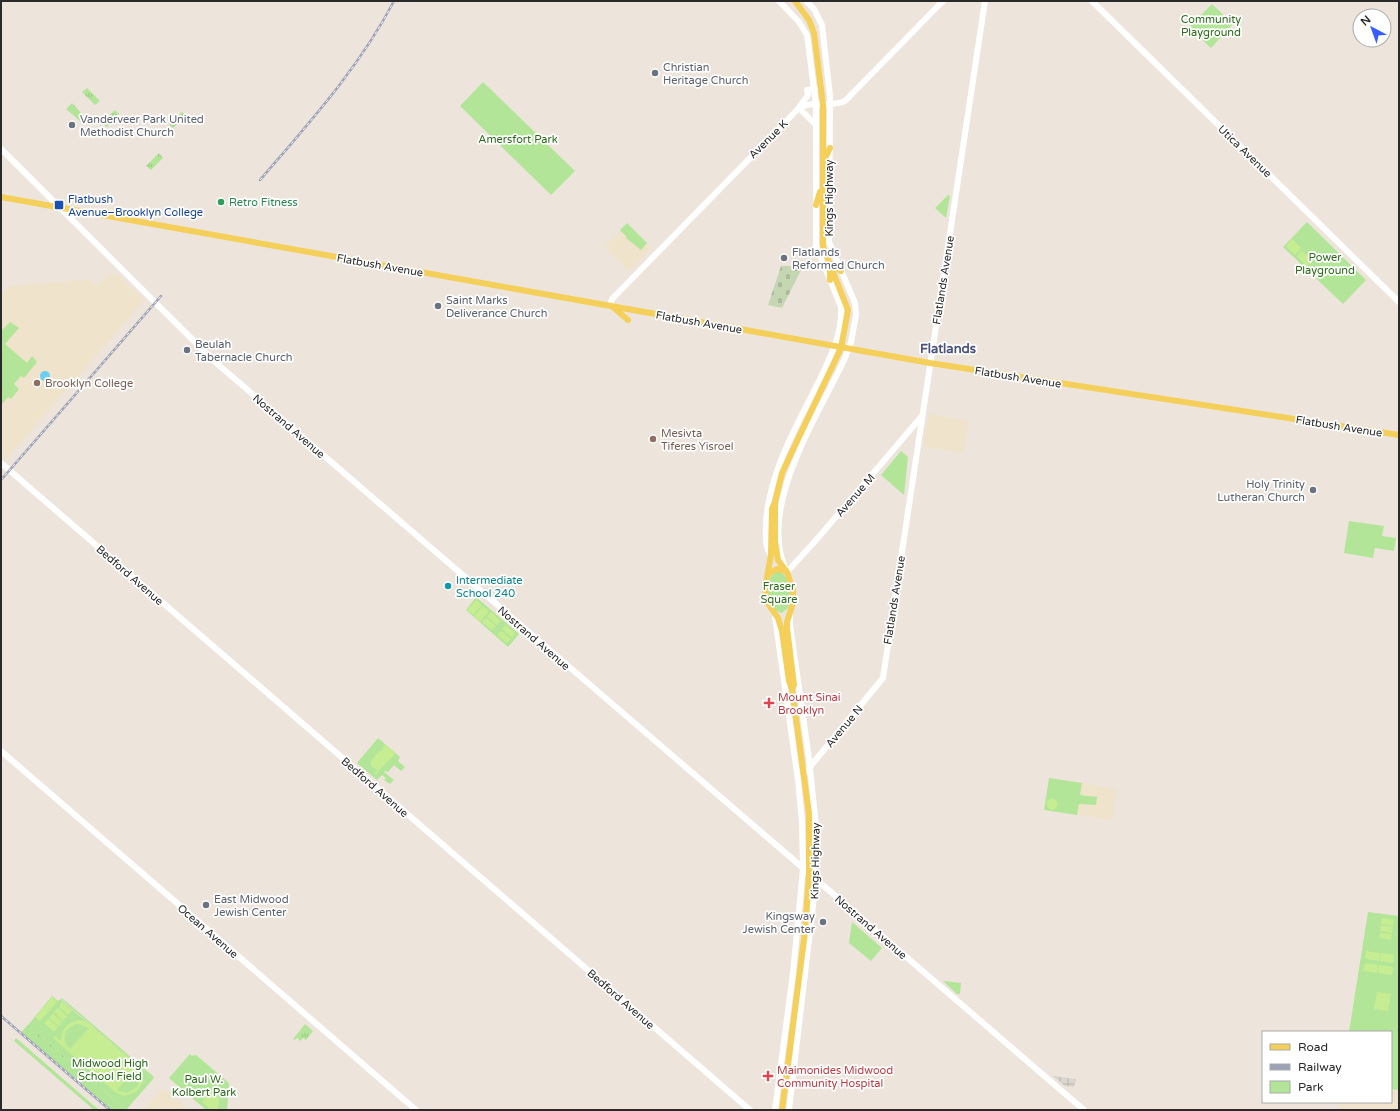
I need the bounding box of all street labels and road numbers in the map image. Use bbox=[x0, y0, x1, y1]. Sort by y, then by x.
street label: Avenue K bbox=[746, 117, 791, 161]
street label: Utica Avenue bbox=[1215, 123, 1274, 180]
street label: Kings Highway bbox=[823, 159, 836, 237]
street label: Flatlands Avenue bbox=[930, 235, 957, 325]
street label: Flatbush Avenue bbox=[336, 251, 424, 279]
street label: Flatbush Avenue bbox=[655, 308, 743, 336]
street label: Flatbush Avenue bbox=[974, 364, 1062, 391]
street label: Nostrand Avenue bbox=[250, 392, 327, 461]
street label: Flatbush Avenue bbox=[1295, 413, 1383, 440]
street label: Avenue M bbox=[833, 471, 878, 520]
street label: Bedford Avenue bbox=[94, 543, 166, 608]
street label: Flatlands Avenue bbox=[881, 555, 908, 645]
street label: Nostrand Avenue bbox=[495, 604, 572, 673]
street label: Avenue N bbox=[823, 703, 866, 750]
street label: Bedford Avenue bbox=[339, 755, 411, 820]
street label: Kings Highway bbox=[808, 822, 823, 900]
street label: Nostrand Avenue bbox=[832, 893, 909, 962]
street label: Ocean Avenue bbox=[175, 902, 241, 961]
street label: Bedford Avenue bbox=[585, 967, 657, 1032]

